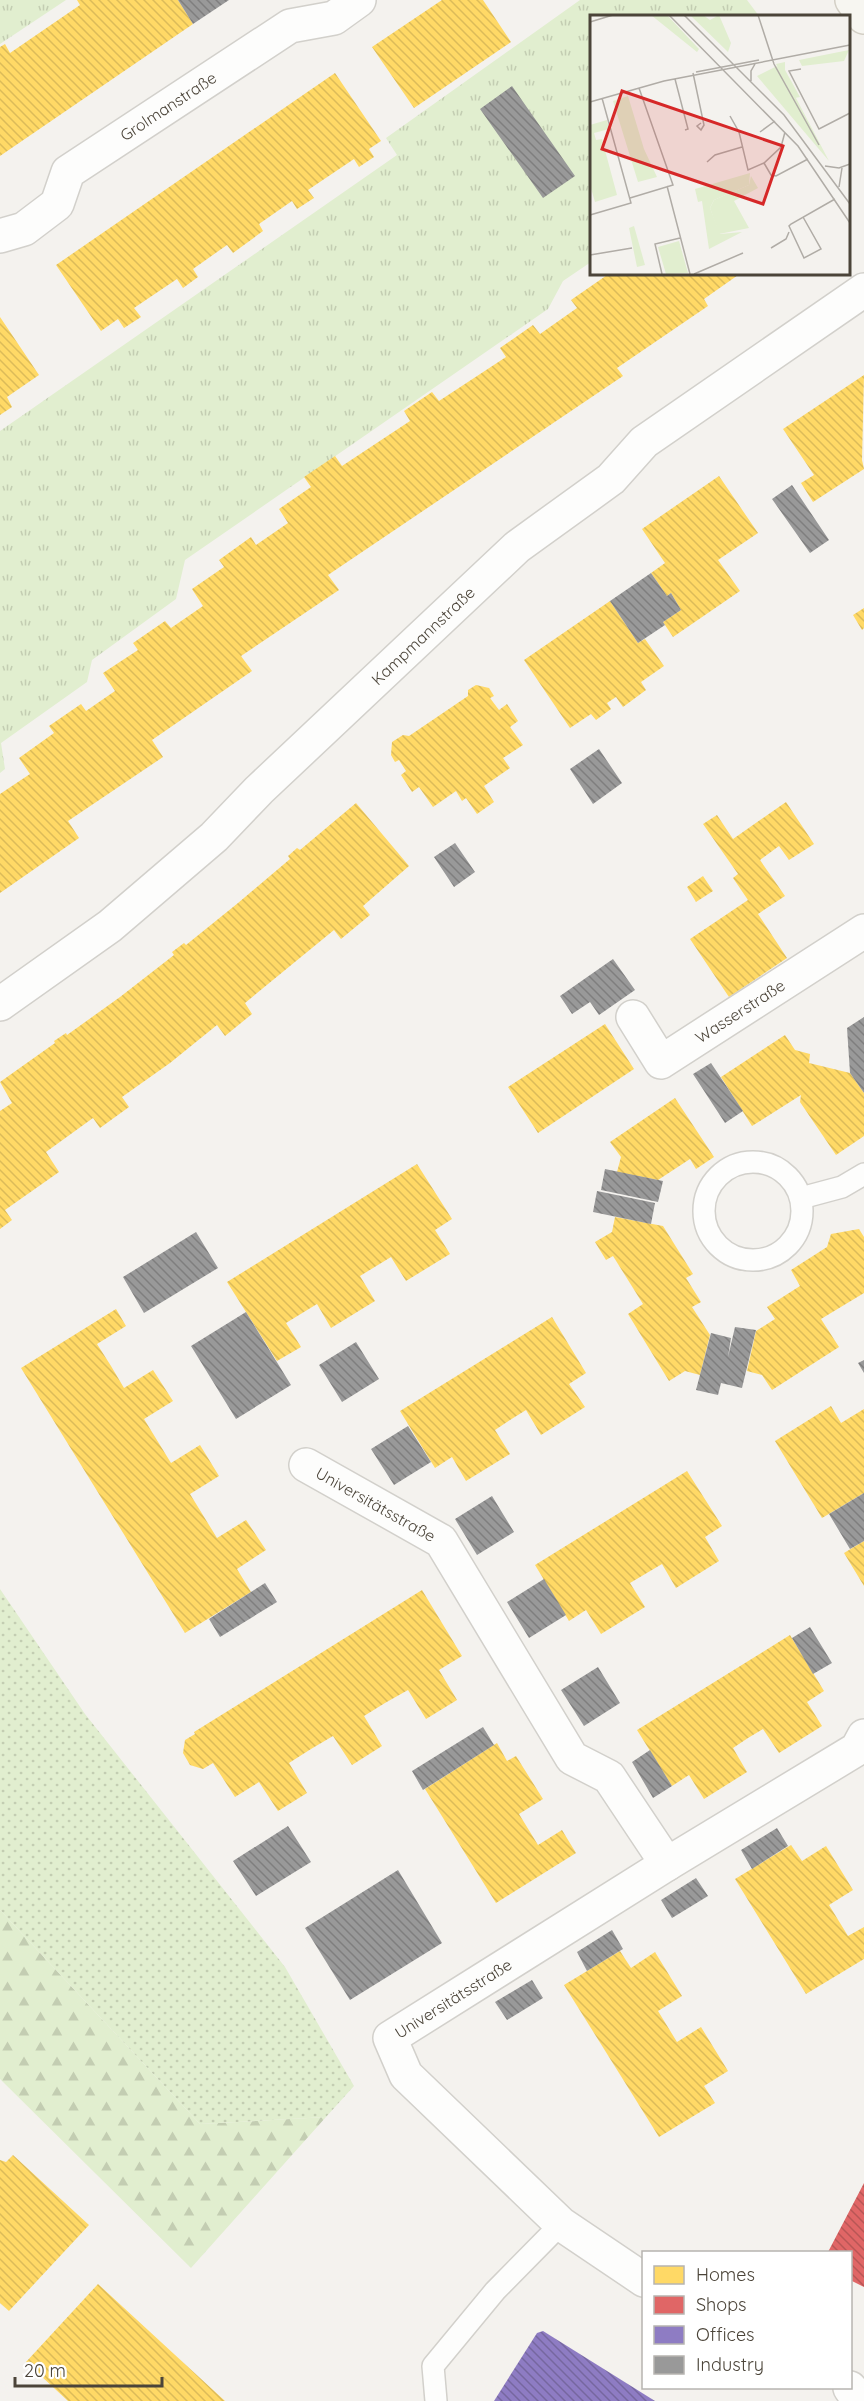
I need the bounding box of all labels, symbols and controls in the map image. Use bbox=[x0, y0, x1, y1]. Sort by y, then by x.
inset map bbox=[590, 15, 849, 274]
street label: Grolmanstraße bbox=[116, 67, 220, 145]
street label: Kampmannstraße bbox=[367, 582, 479, 689]
street label: Wasserstraße bbox=[691, 975, 789, 1047]
street label: Universitätsstraße bbox=[312, 1463, 439, 1546]
street label: Universitätsstraße bbox=[391, 1954, 515, 2043]
legend bbox=[642, 2251, 852, 2389]
text: Homes bbox=[696, 2263, 755, 2286]
text: Shops bbox=[696, 2293, 747, 2316]
text: Offices bbox=[696, 2323, 755, 2346]
scale bar bbox=[15, 2350, 162, 2388]
text: Industry bbox=[696, 2353, 764, 2376]
text: 20 m bbox=[24, 2359, 66, 2382]

